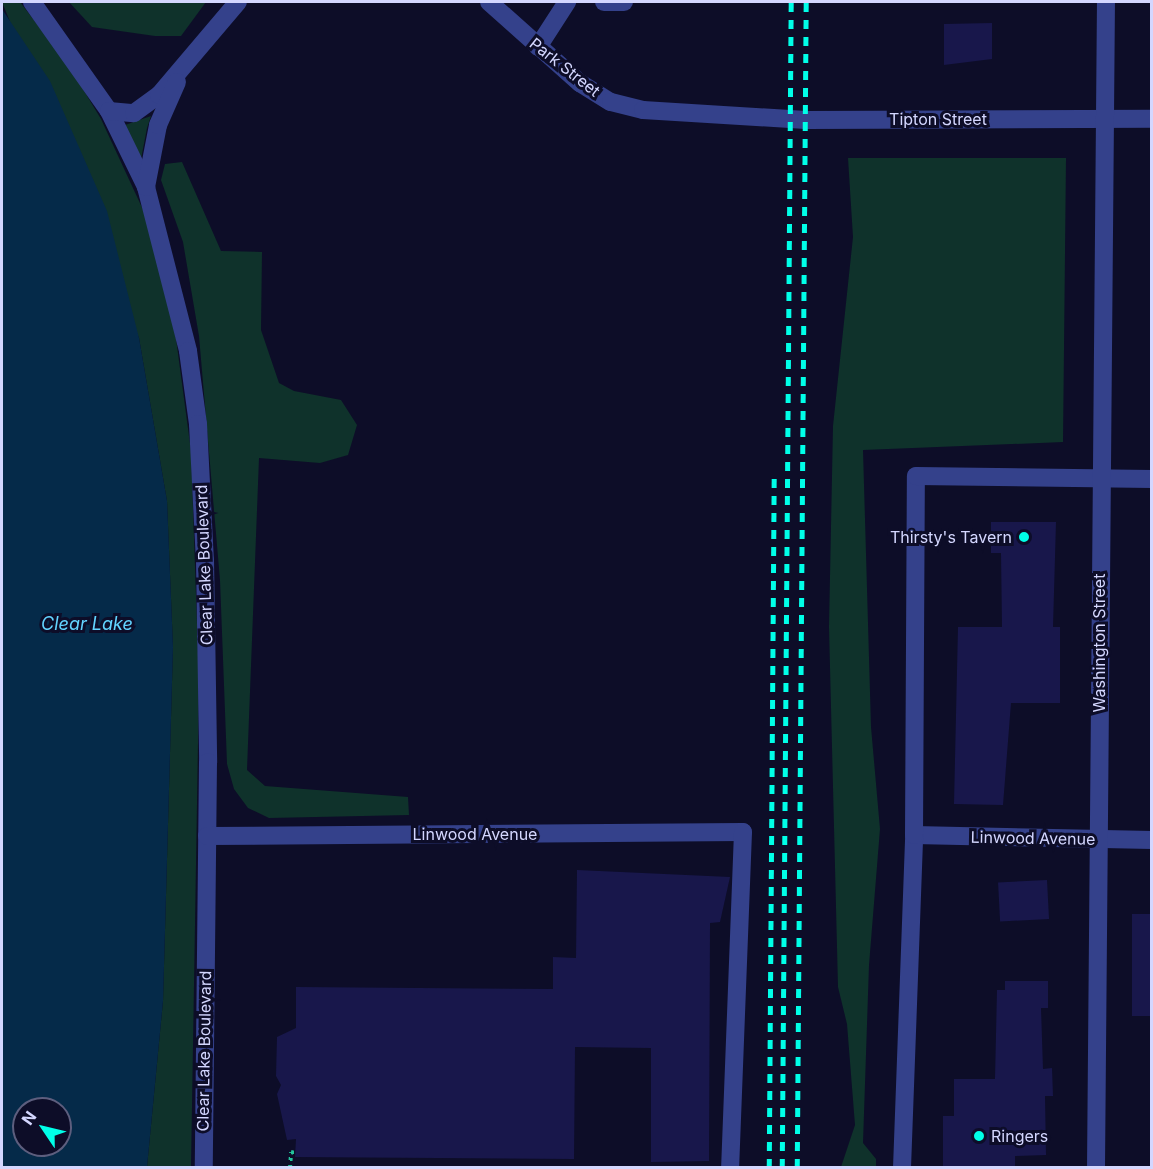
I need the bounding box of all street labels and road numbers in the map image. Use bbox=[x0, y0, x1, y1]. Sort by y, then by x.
street label: Park Street bbox=[526, 34, 604, 100]
street label: Tipton Street bbox=[889, 109, 987, 129]
street label: Clear Lake Boulevard bbox=[192, 484, 216, 646]
street label: Washington Street bbox=[1089, 574, 1109, 712]
street label: Linwood Avenue bbox=[413, 824, 537, 844]
street label: Linwood Avenue bbox=[970, 827, 1096, 849]
street label: Clear Lake Boulevard bbox=[193, 970, 215, 1132]

